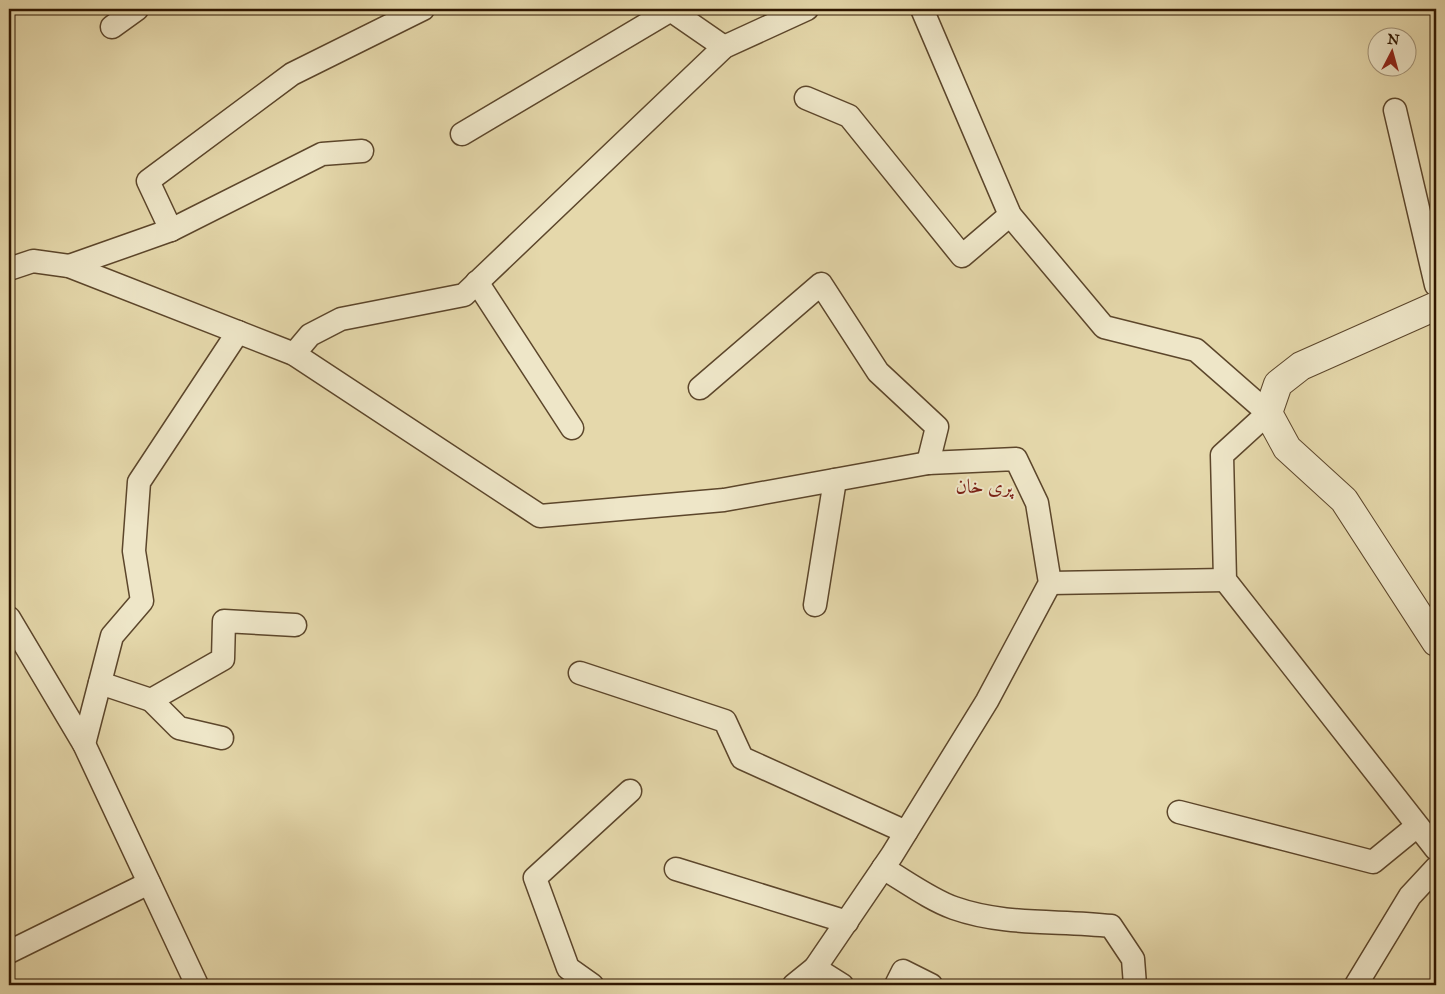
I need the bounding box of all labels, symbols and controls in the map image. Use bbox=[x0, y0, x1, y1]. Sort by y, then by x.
north arrow bbox=[1368, 28, 1418, 78]
text: N bbox=[1387, 30, 1400, 49]
district label: پری خان bbox=[955, 474, 1015, 500]

